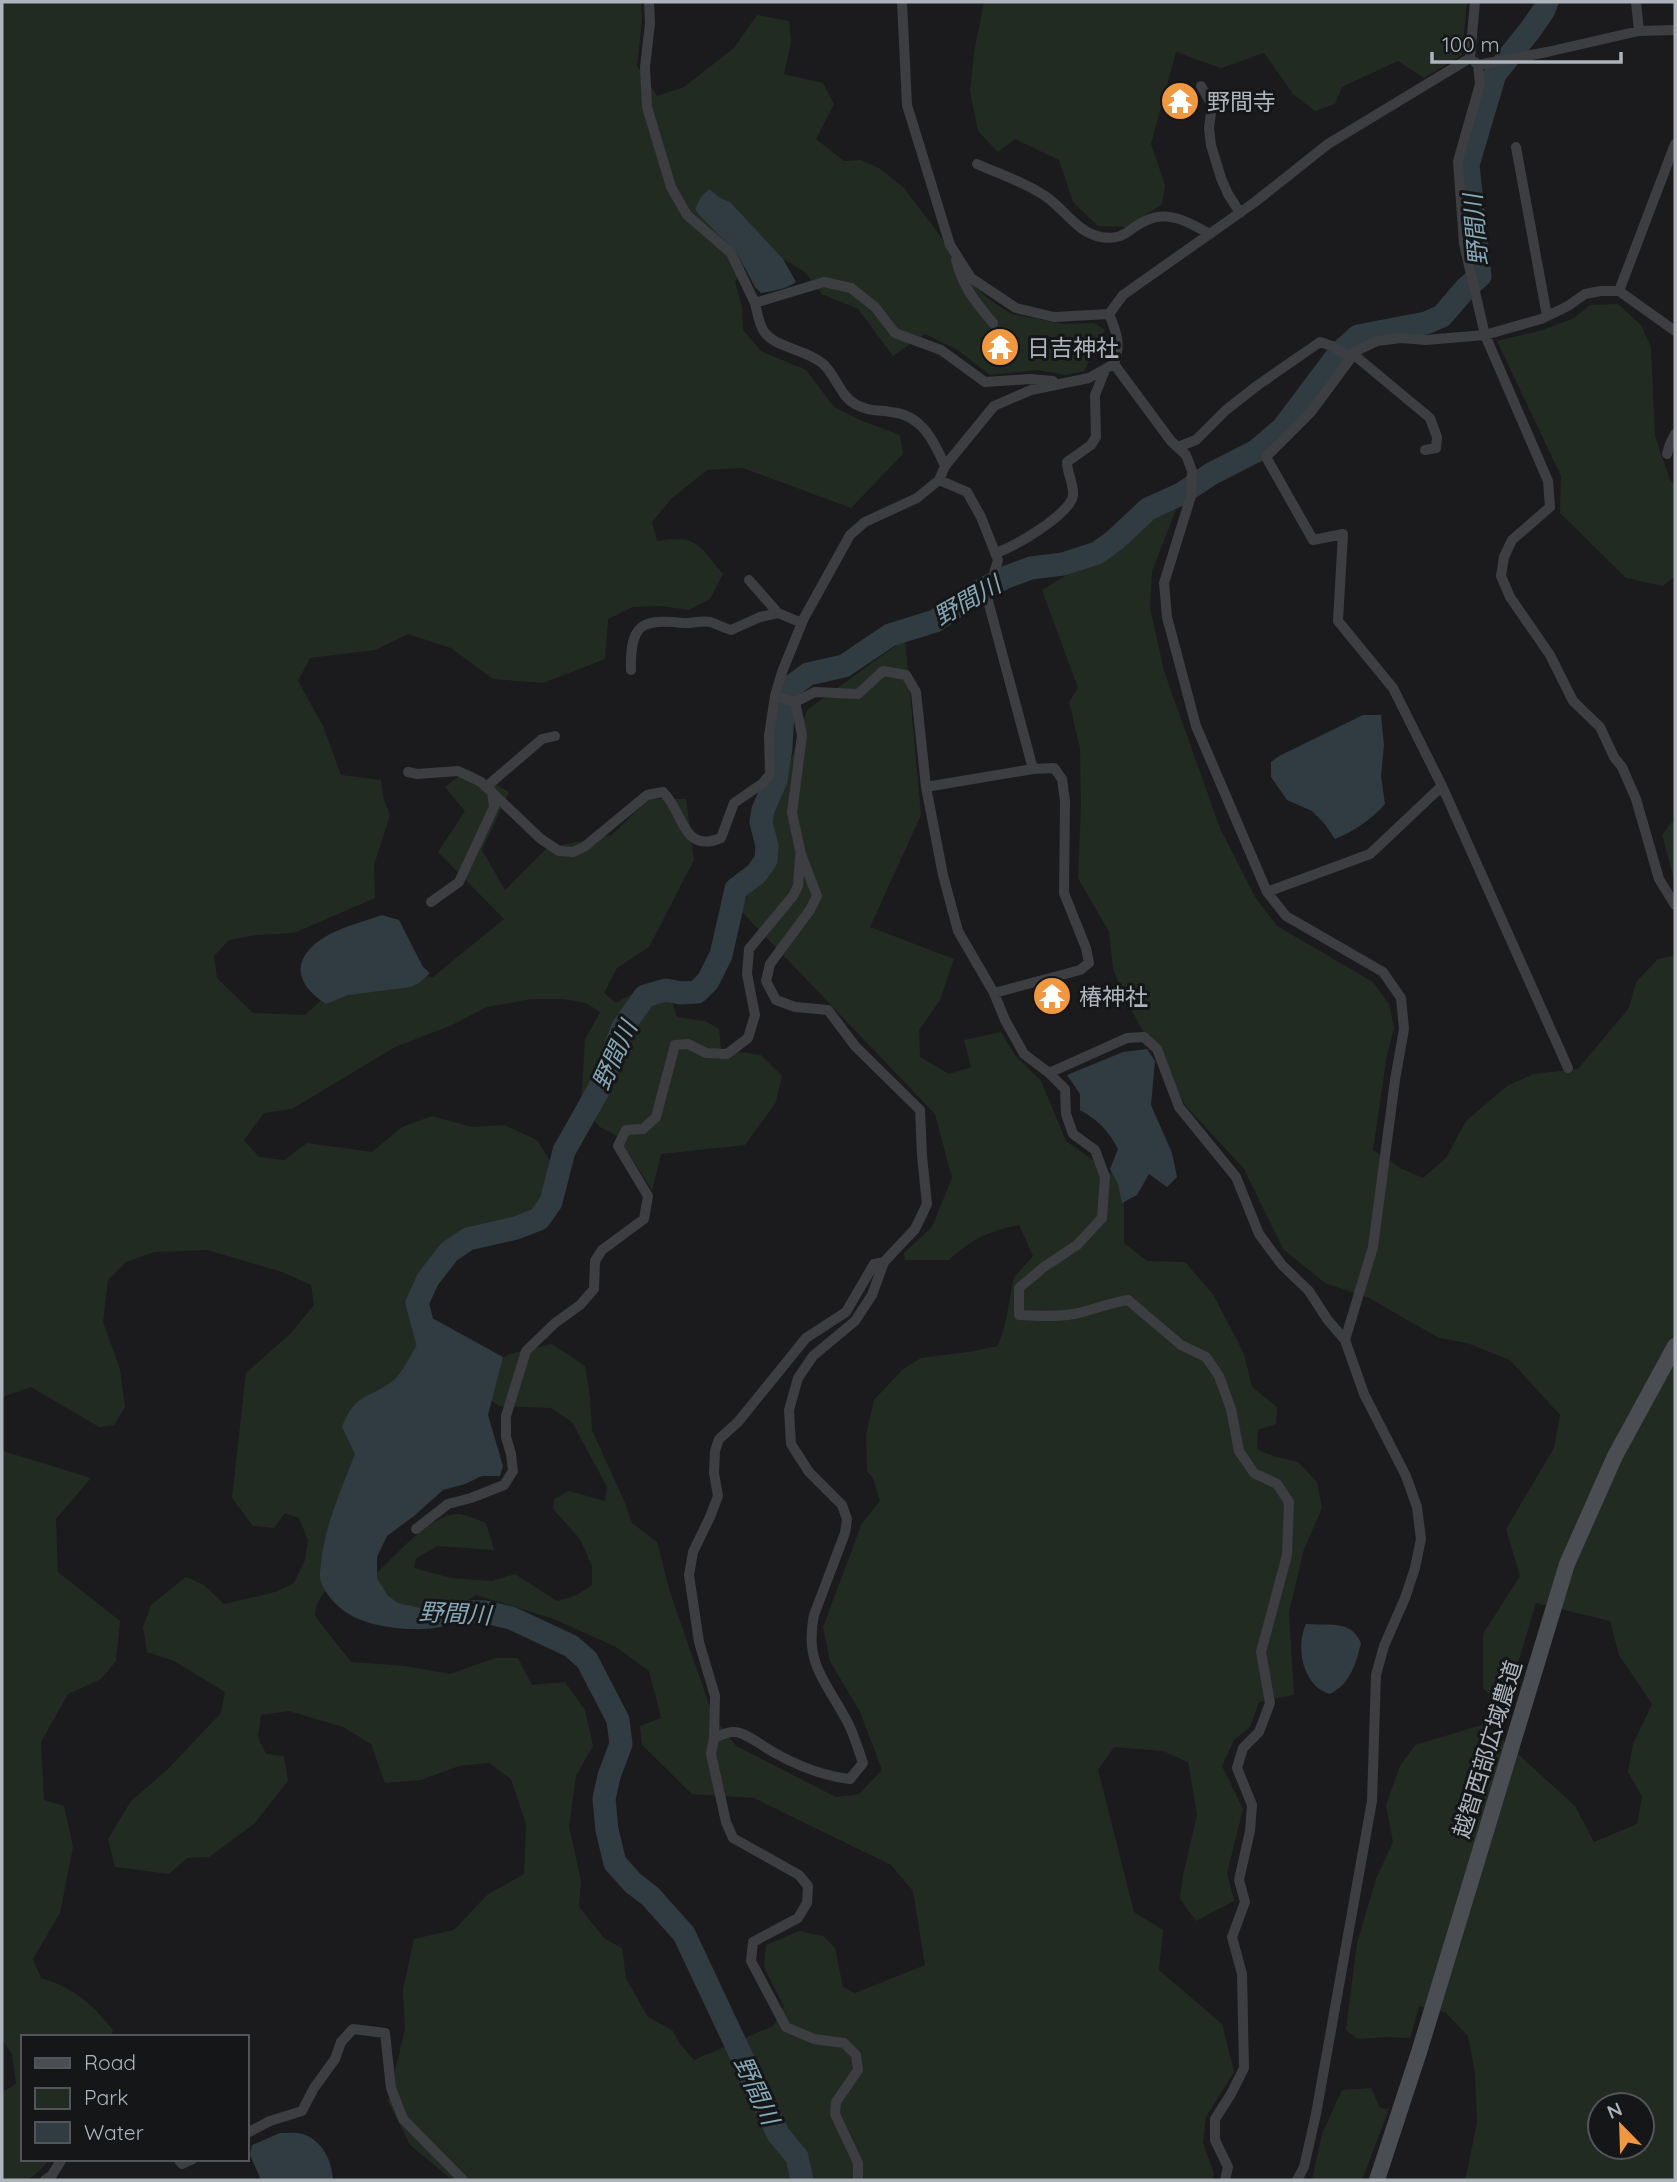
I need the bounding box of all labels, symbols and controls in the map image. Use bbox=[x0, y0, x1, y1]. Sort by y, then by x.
scale bar bbox=[1432, 21, 1621, 65]
text: 100 m bbox=[1442, 31, 1500, 57]
temple icon: 野間寺 bbox=[1159, 80, 1201, 122]
place label: 野間寺 bbox=[1207, 87, 1276, 116]
water label: 野間川 bbox=[1457, 190, 1493, 267]
temple icon: 日吉神社 bbox=[979, 326, 1021, 368]
place label: 日吉神社 bbox=[1027, 333, 1119, 362]
water label: 野間川 bbox=[928, 568, 1008, 631]
temple icon: 椿神社 bbox=[1031, 975, 1073, 1017]
place label: 椿神社 bbox=[1079, 982, 1148, 1011]
water label: 野間川 bbox=[585, 1013, 644, 1094]
water label: 野間川 bbox=[418, 1596, 495, 1630]
street label: 越智西部広域農道 bbox=[1446, 1657, 1528, 1841]
legend bbox=[21, 2035, 248, 2161]
text: Road bbox=[84, 2049, 136, 2075]
water label: 野間川 bbox=[728, 2051, 787, 2132]
text: Park bbox=[84, 2084, 128, 2110]
north arrow bbox=[1586, 2091, 1656, 2161]
text: N bbox=[1603, 2097, 1625, 2124]
text: Water bbox=[84, 2119, 144, 2145]

